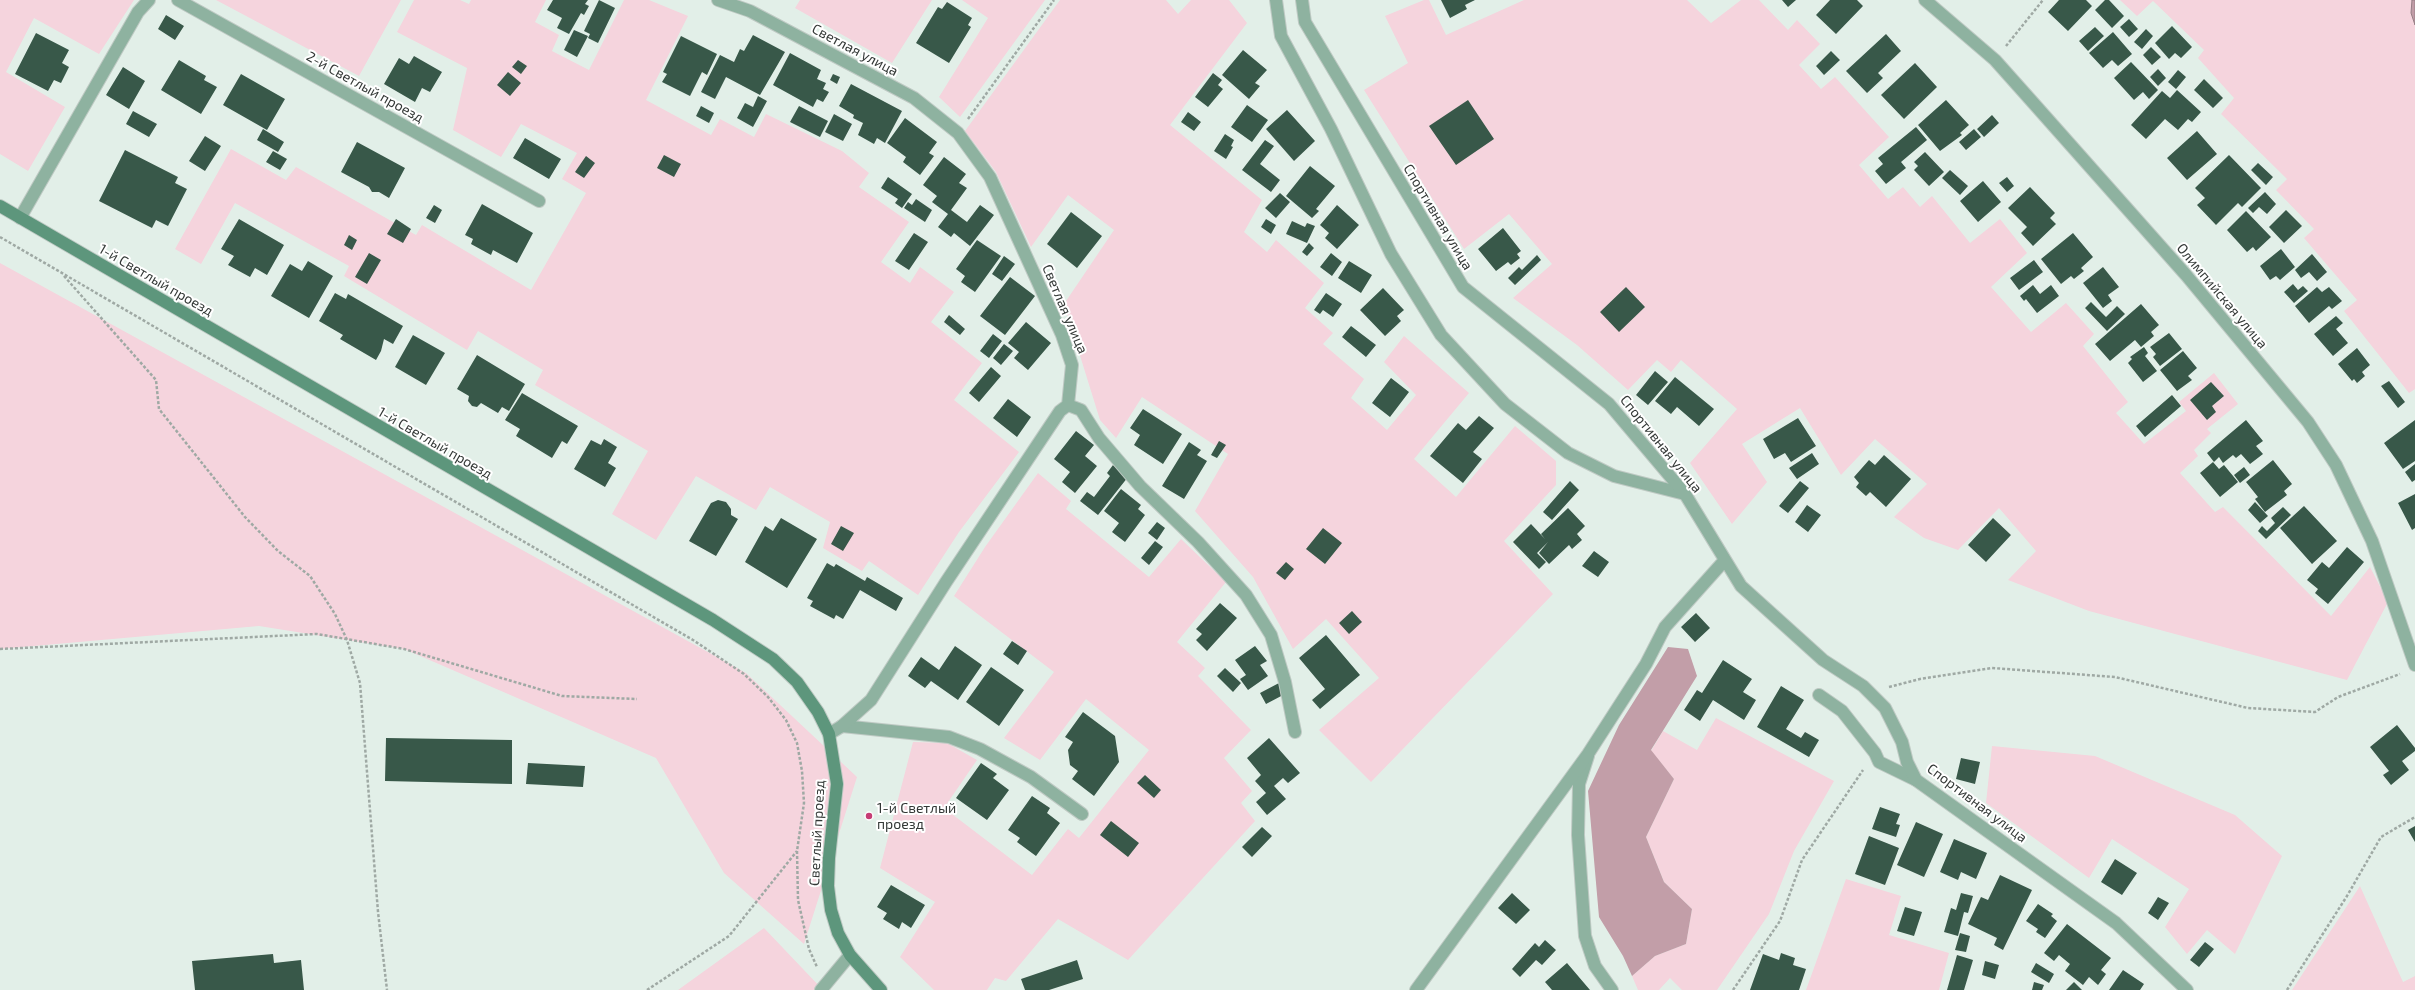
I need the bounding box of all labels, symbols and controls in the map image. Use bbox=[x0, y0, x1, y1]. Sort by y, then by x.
street label: Светлая улица bbox=[809, 20, 901, 80]
street label: 2-й Светлый проезд bbox=[303, 48, 427, 126]
street label: Спортивная улица bbox=[1400, 161, 1476, 273]
street label: 1-й Светлый проезд bbox=[96, 240, 216, 320]
street label: Олимпийская улица bbox=[2173, 240, 2271, 352]
street label: Светлая улица bbox=[1039, 262, 1091, 356]
street label: Спортивная улица bbox=[1616, 392, 1706, 496]
street label: 1-й Светлый проезд bbox=[375, 403, 495, 483]
street label: Спортивная улица bbox=[1924, 760, 2030, 846]
street label: Светлый проезд bbox=[806, 780, 828, 886]
place label: 1-й Светлый проезд bbox=[877, 800, 956, 832]
marker: 1-й Светлый проезд bbox=[864, 811, 874, 821]

